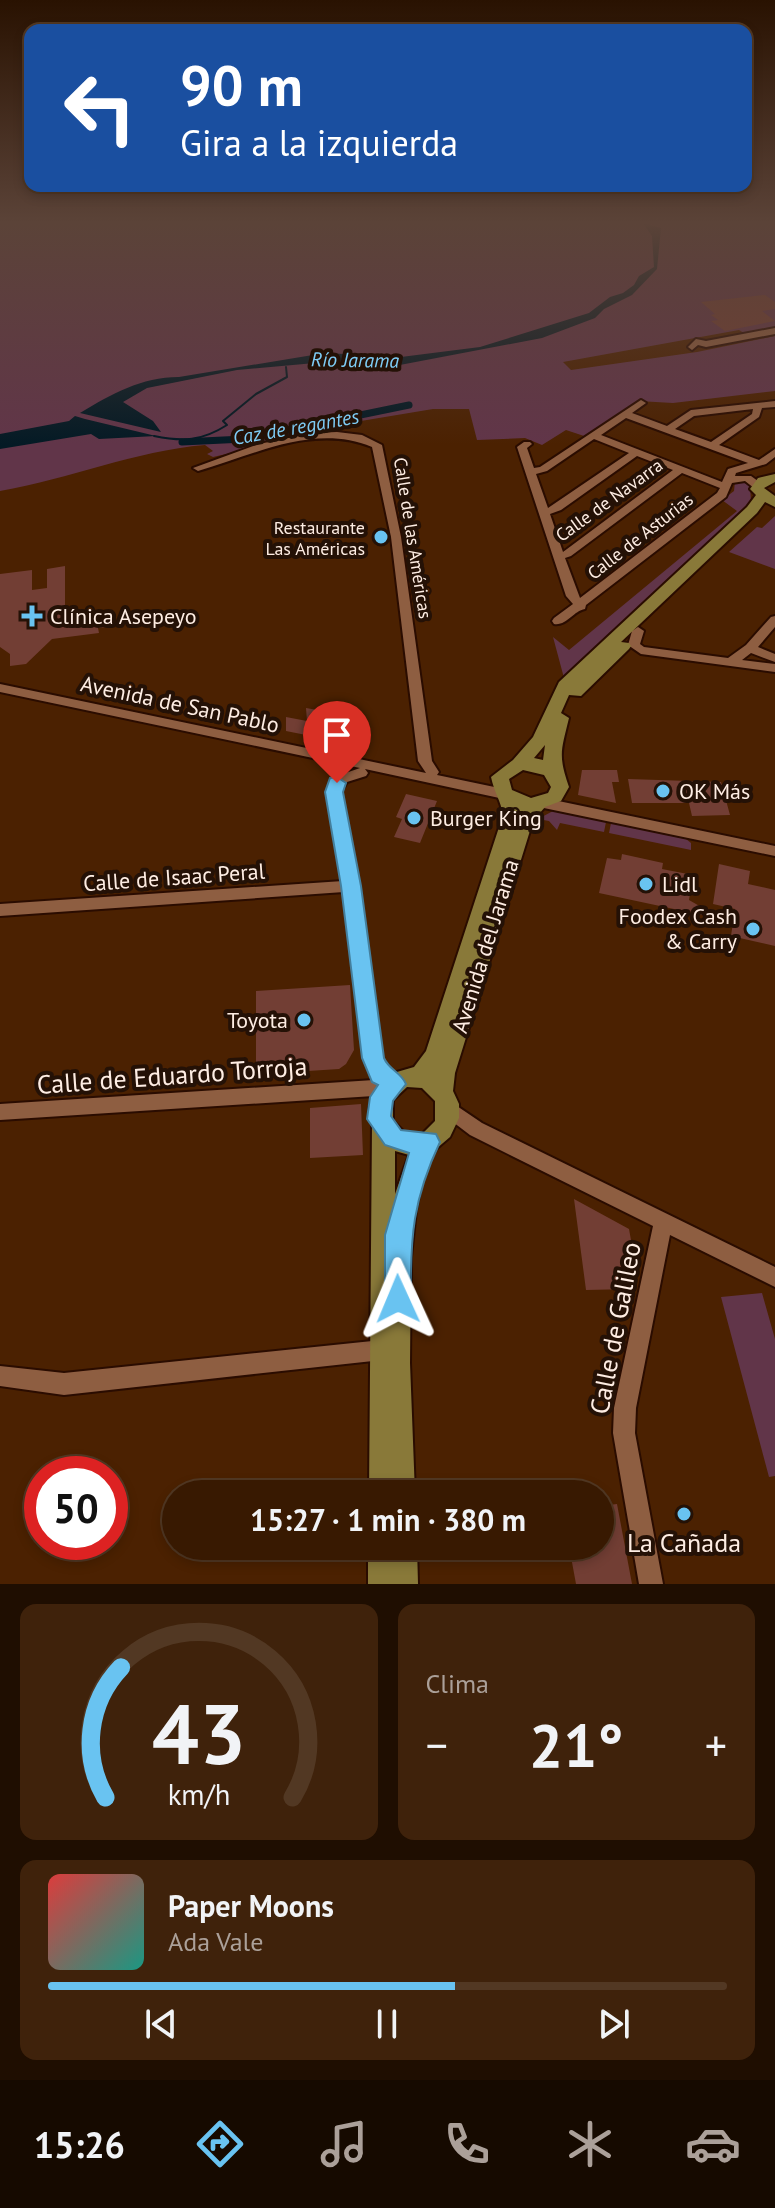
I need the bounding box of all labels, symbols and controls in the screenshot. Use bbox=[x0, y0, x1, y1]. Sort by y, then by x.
text: 90 m bbox=[180, 49, 303, 121]
icon: left bbox=[48, 56, 152, 160]
text: Gira a la izquierda bbox=[180, 119, 458, 166]
water label: Río Jarama bbox=[311, 346, 400, 374]
water label: Caz de regantes bbox=[231, 403, 361, 451]
street label: Calle de Navarra bbox=[551, 453, 667, 547]
street label: Calle de las Américas bbox=[389, 456, 437, 620]
street label: Calle de Asturias bbox=[583, 488, 697, 584]
place label: Restaurante Las Américas bbox=[265, 516, 365, 560]
marker: Restaurante Las Américas bbox=[372, 528, 390, 546]
place label: Clínica Asepeyo bbox=[50, 602, 197, 630]
marker: Clínica Asepeyo bbox=[21, 605, 43, 627]
street label: Avenida de San Pablo bbox=[78, 669, 282, 739]
pin bbox=[303, 701, 371, 783]
icon: arrive bbox=[315, 713, 359, 757]
place label: OK Más bbox=[679, 777, 750, 805]
marker: OK Más bbox=[654, 782, 672, 800]
place label: Burger King bbox=[430, 804, 542, 832]
marker: Burger King bbox=[405, 809, 423, 827]
street label: Avenida del Jarama bbox=[445, 856, 525, 1036]
street label: Calle de Isaac Peral bbox=[82, 857, 266, 897]
place label: Lidl bbox=[662, 870, 698, 898]
marker: Lidl bbox=[637, 875, 655, 893]
place label: Foodex Cash & Carry bbox=[619, 902, 738, 955]
marker: Foodex Cash & Carry bbox=[744, 920, 762, 938]
place label: Toyota bbox=[227, 1006, 288, 1034]
marker: Toyota bbox=[295, 1011, 313, 1029]
street label: Calle de Eduardo Torroja bbox=[36, 1049, 308, 1101]
street label: Calle de Galileo bbox=[582, 1239, 648, 1417]
position arrow bbox=[356, 1257, 440, 1341]
speed limit sign: 50 bbox=[24, 1456, 128, 1560]
text: 15:27 · 1 min · 380 m bbox=[250, 1500, 526, 1539]
marker: La Cañada bbox=[675, 1505, 693, 1523]
place label: La Cañada bbox=[627, 1526, 741, 1559]
text: Clima bbox=[426, 1667, 489, 1700]
text: 43 bbox=[152, 1679, 246, 1787]
text: 21° bbox=[529, 1706, 623, 1784]
text: − bbox=[426, 1716, 448, 1773]
text: + bbox=[705, 1716, 727, 1773]
text: km/h bbox=[167, 1776, 230, 1813]
text: Paper Moons bbox=[168, 1886, 334, 1925]
text: Ada Vale bbox=[168, 1925, 263, 1958]
icon: previous bbox=[139, 2002, 183, 2046]
icon: pause bbox=[365, 2002, 409, 2046]
icon: next bbox=[592, 2002, 636, 2046]
icon: directions bbox=[192, 2116, 248, 2172]
icon: music bbox=[316, 2116, 372, 2172]
icon: phone bbox=[439, 2116, 495, 2172]
icon: climate bbox=[562, 2116, 618, 2172]
icon: car bbox=[685, 2116, 741, 2172]
text: 15:26 bbox=[34, 2121, 125, 2168]

